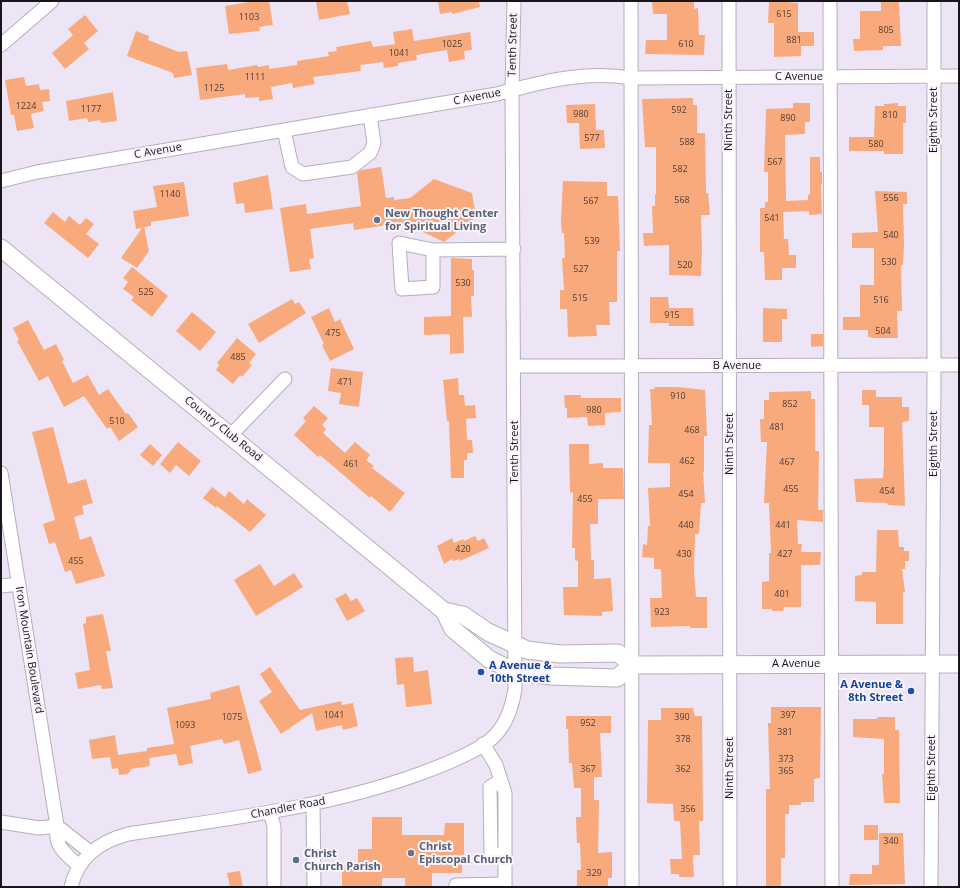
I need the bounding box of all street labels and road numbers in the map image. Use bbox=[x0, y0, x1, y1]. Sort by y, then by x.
street label: Tenth Street bbox=[506, 13, 520, 77]
street label: C Avenue bbox=[775, 70, 823, 84]
street label: C Avenue bbox=[452, 86, 502, 108]
street label: Eighth Street bbox=[927, 87, 941, 153]
street label: Ninth Street bbox=[722, 89, 736, 151]
street label: C Avenue bbox=[133, 140, 183, 162]
street label: B Avenue bbox=[713, 359, 761, 373]
street label: Country Club Road bbox=[182, 394, 264, 464]
street label: Eighth Street bbox=[927, 411, 941, 477]
street label: Ninth Street bbox=[723, 413, 737, 475]
street label: Tenth Street bbox=[508, 420, 522, 484]
street label: Iron Mountain Boulevard bbox=[12, 586, 46, 714]
street label: A Avenue bbox=[772, 657, 820, 671]
street label: Eighth Street bbox=[925, 735, 939, 801]
street label: Ninth Street bbox=[723, 737, 737, 799]
street label: Chandler Road bbox=[250, 794, 326, 822]

